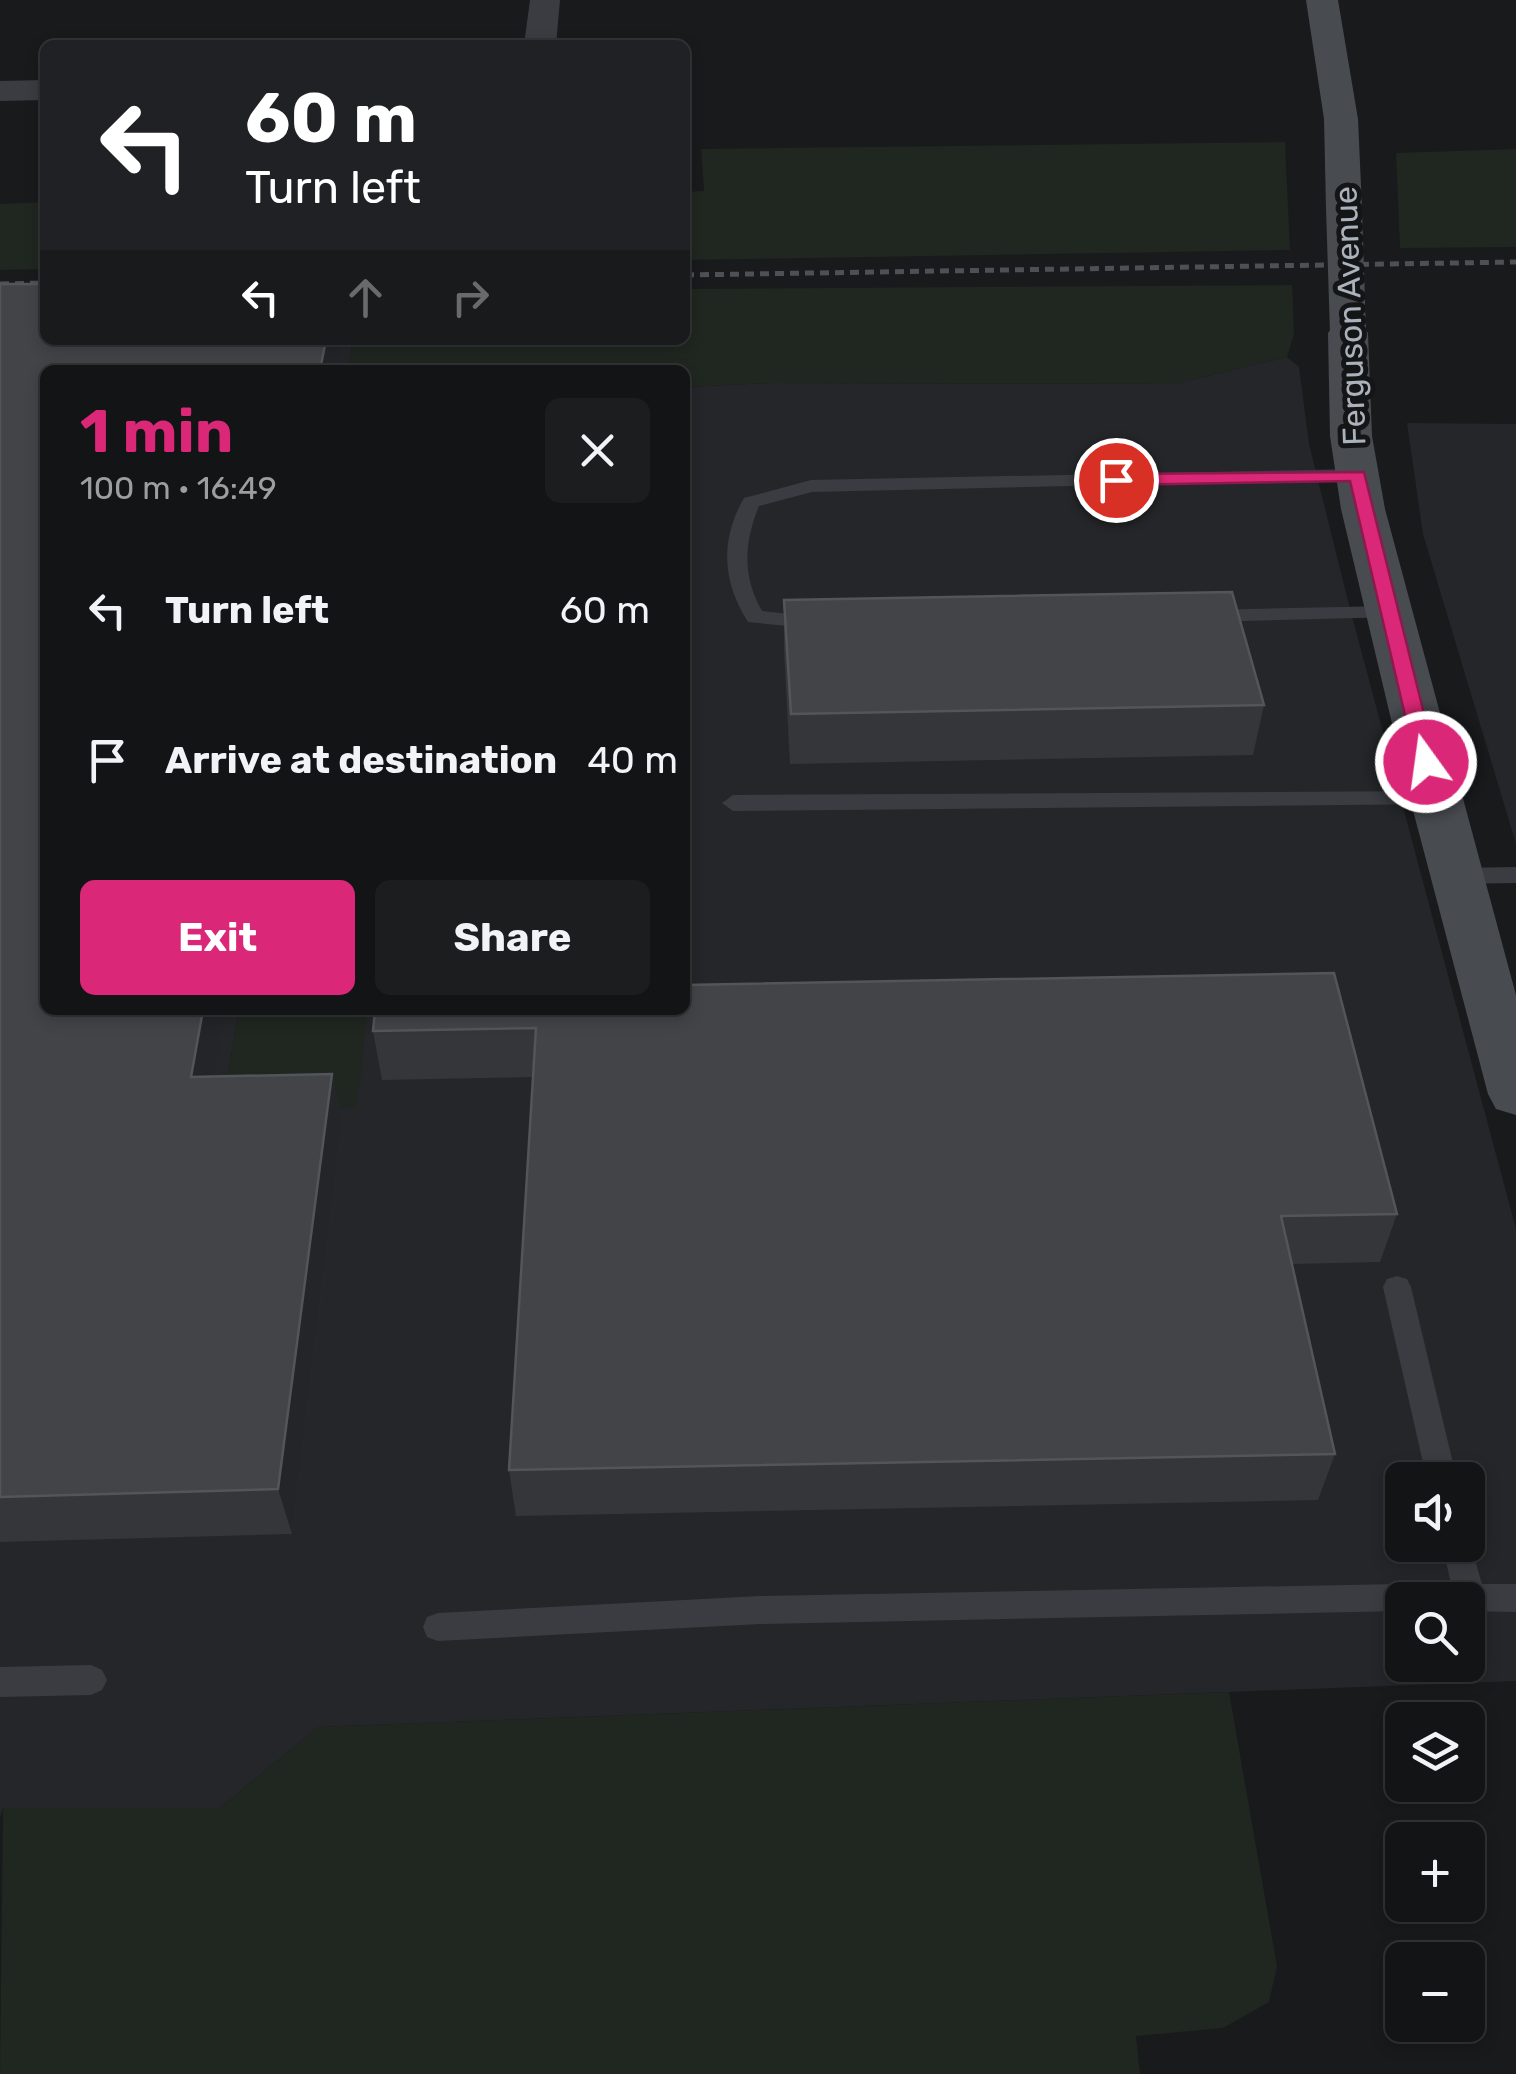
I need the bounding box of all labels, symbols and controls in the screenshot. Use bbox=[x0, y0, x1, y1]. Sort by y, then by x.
text: 60 m bbox=[245, 77, 417, 160]
icon: left bbox=[80, 80, 210, 210]
text: Turn left bbox=[245, 161, 421, 214]
street label: Ferguson Avenue bbox=[1326, 186, 1374, 446]
icon: left bbox=[233, 270, 288, 325]
icon: ahead bbox=[338, 270, 393, 325]
icon: right bbox=[443, 270, 498, 325]
text: 1 min bbox=[80, 396, 233, 467]
button: close bbox=[545, 398, 650, 503]
pin bbox=[1074, 438, 1159, 523]
icon: arrive bbox=[1089, 453, 1144, 508]
text: 100 m · 16:49 bbox=[80, 469, 277, 507]
icon: left bbox=[80, 583, 135, 638]
text: Turn left bbox=[165, 587, 329, 633]
text: 60 m bbox=[560, 587, 650, 633]
position arrow bbox=[1374, 710, 1478, 814]
icon: arrive bbox=[80, 733, 135, 788]
text: Arrive at destination bbox=[165, 737, 557, 783]
text: 40 m bbox=[587, 737, 678, 783]
button: Exit bbox=[80, 880, 355, 995]
button: Share bbox=[375, 880, 650, 995]
map controls bbox=[1385, 1462, 1485, 2042]
button: sound bbox=[1385, 1462, 1485, 1562]
button: search bbox=[1385, 1582, 1485, 1682]
button: layers bbox=[1385, 1702, 1485, 1802]
button: + bbox=[1385, 1822, 1485, 1922]
button: − bbox=[1385, 1942, 1485, 2042]

